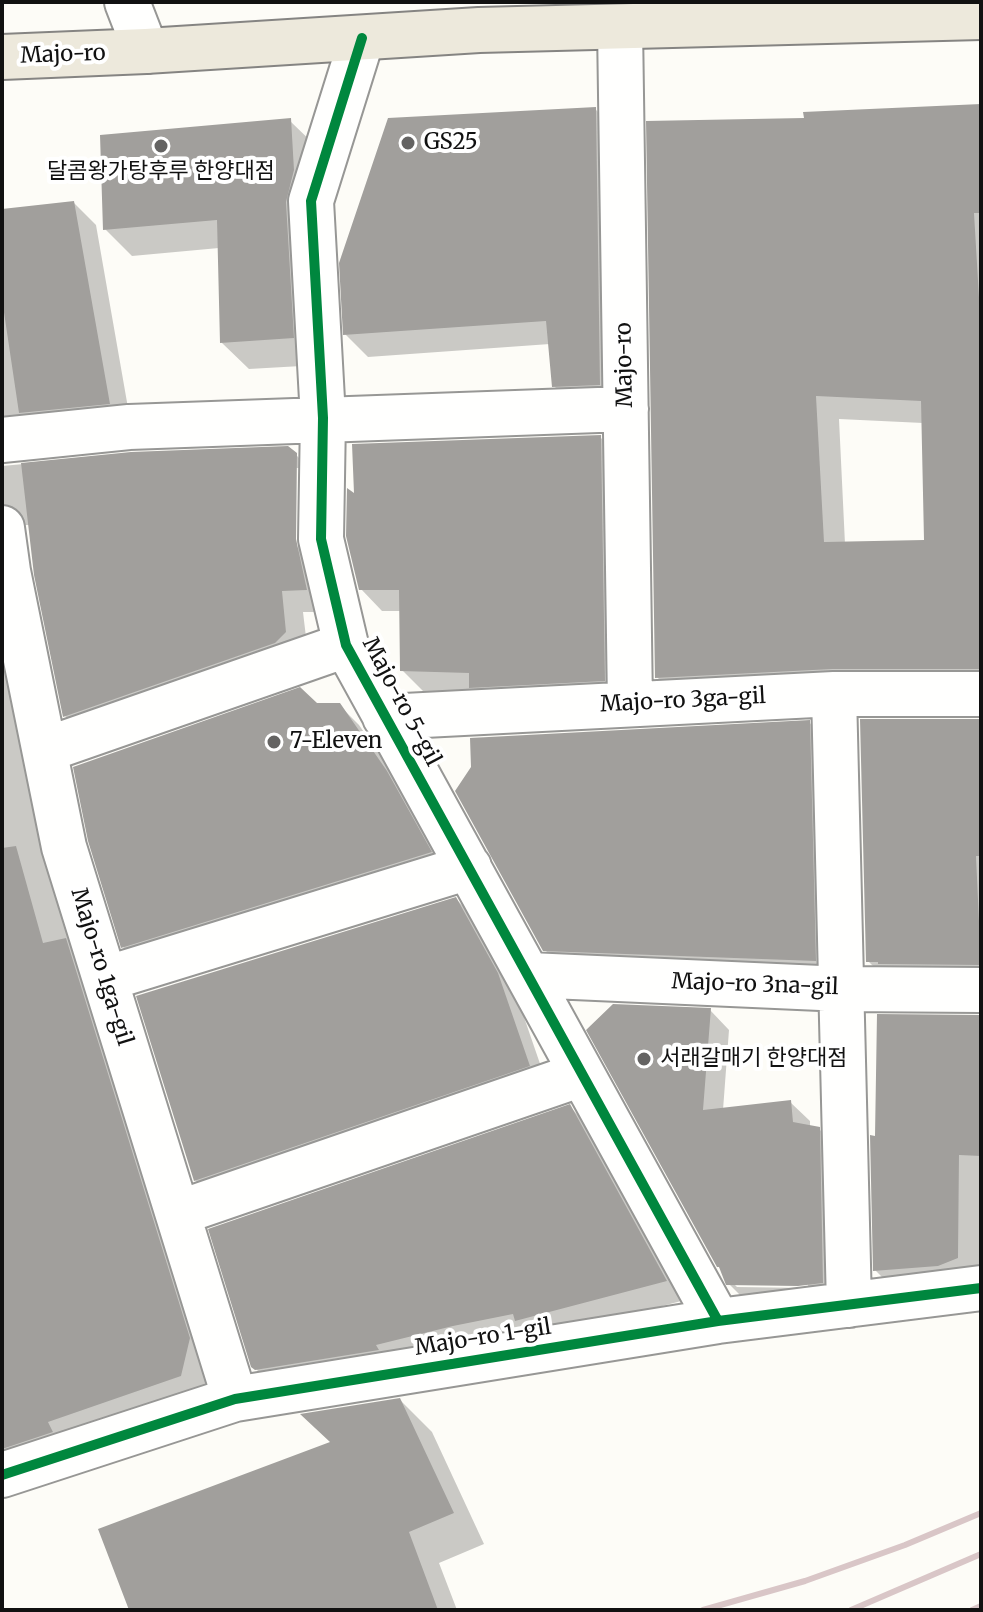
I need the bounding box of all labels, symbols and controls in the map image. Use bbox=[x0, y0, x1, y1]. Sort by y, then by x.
street label: Majo-ro bbox=[20, 40, 106, 70]
place label: GS25 bbox=[424, 130, 478, 156]
marker: GS25 bbox=[399, 134, 417, 152]
marker: 달콤왕가탕후루 한양대점 bbox=[152, 137, 170, 155]
place label: 달콤왕가탕후루 한양대점 bbox=[47, 159, 275, 185]
street label: Majo-ro bbox=[611, 322, 639, 408]
street label: Majo-ro 5-gil bbox=[356, 633, 446, 771]
street label: Majo-ro 3ga-gil bbox=[600, 683, 766, 719]
place label: 7-Eleven bbox=[290, 729, 382, 755]
marker: 7-Eleven bbox=[265, 733, 283, 751]
street label: Majo-ro 1ga-gil bbox=[65, 885, 137, 1049]
street label: Majo-ro 3na-gil bbox=[671, 969, 839, 1001]
place label: 서래갈매기 한양대점 bbox=[660, 1046, 847, 1072]
marker: 서래갈매기 한양대점 bbox=[635, 1050, 653, 1068]
street label: Majo-ro 1-gil bbox=[413, 1314, 553, 1362]

